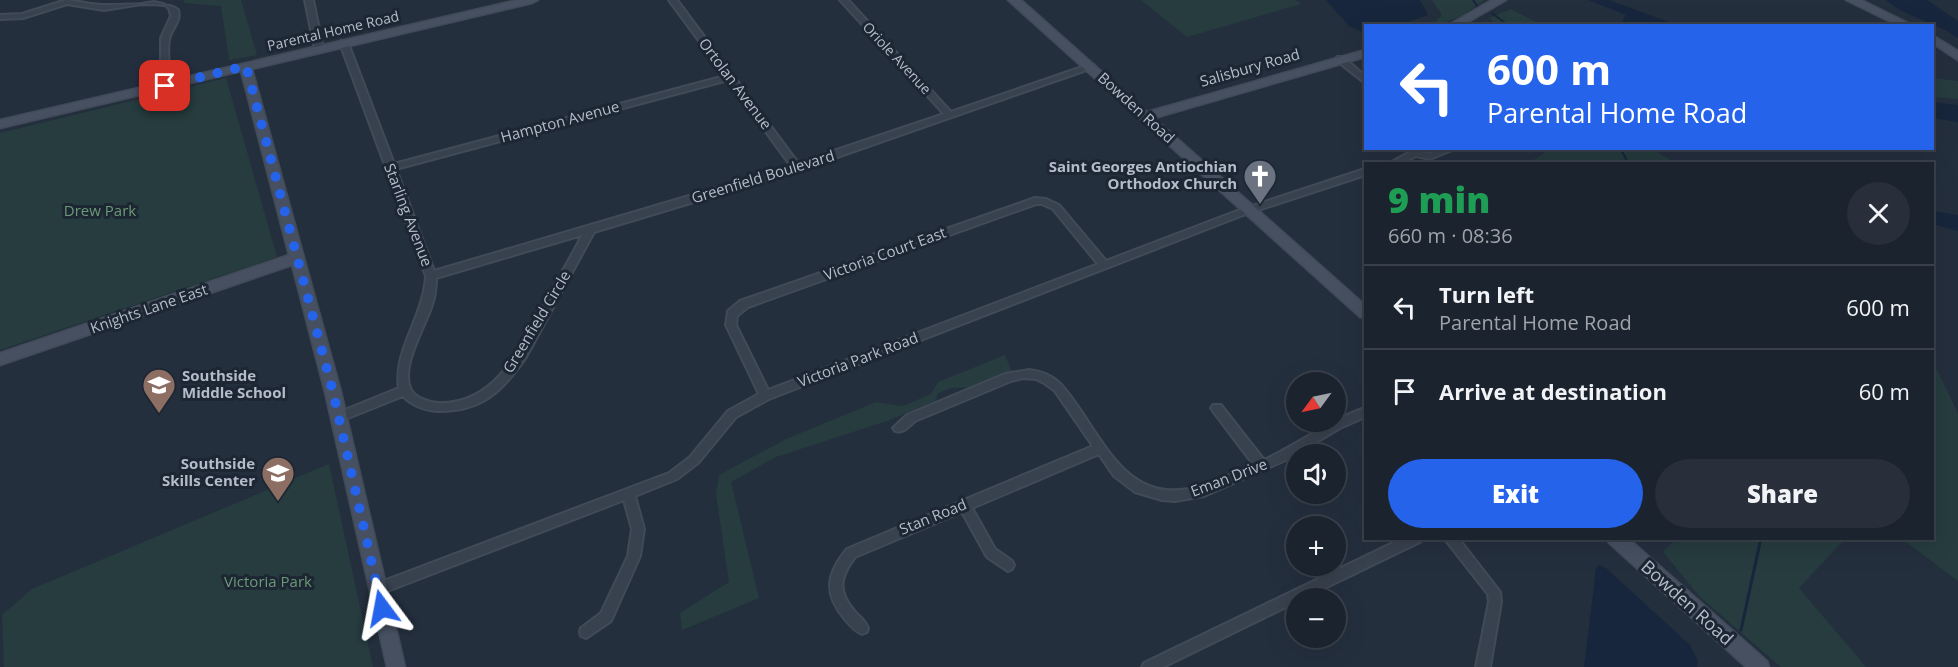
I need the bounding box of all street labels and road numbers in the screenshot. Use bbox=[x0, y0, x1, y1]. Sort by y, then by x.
street label: Parental Home Road bbox=[265, 6, 401, 55]
street label: Oriole Avenue bbox=[859, 17, 936, 98]
street label: Ortolan Avenue bbox=[695, 34, 777, 133]
street label: Salisbury Road bbox=[1197, 43, 1302, 91]
street label: Bowden Road bbox=[1094, 67, 1179, 147]
street label: Hampton Avenue bbox=[498, 96, 621, 147]
street label: Greenfield Boulevard bbox=[689, 145, 837, 207]
street label: Starling Avenue bbox=[380, 160, 438, 269]
street label: Victoria Court East bbox=[821, 222, 949, 284]
street label: Greenfield Circle bbox=[498, 267, 575, 376]
street label: Knights Lane East bbox=[87, 279, 210, 337]
street label: Victoria Park Road bbox=[795, 327, 921, 391]
street label: Eman Drive bbox=[1188, 453, 1270, 501]
street label: Stan Road bbox=[896, 494, 969, 539]
street label: Bowden Road bbox=[1636, 554, 1739, 650]

